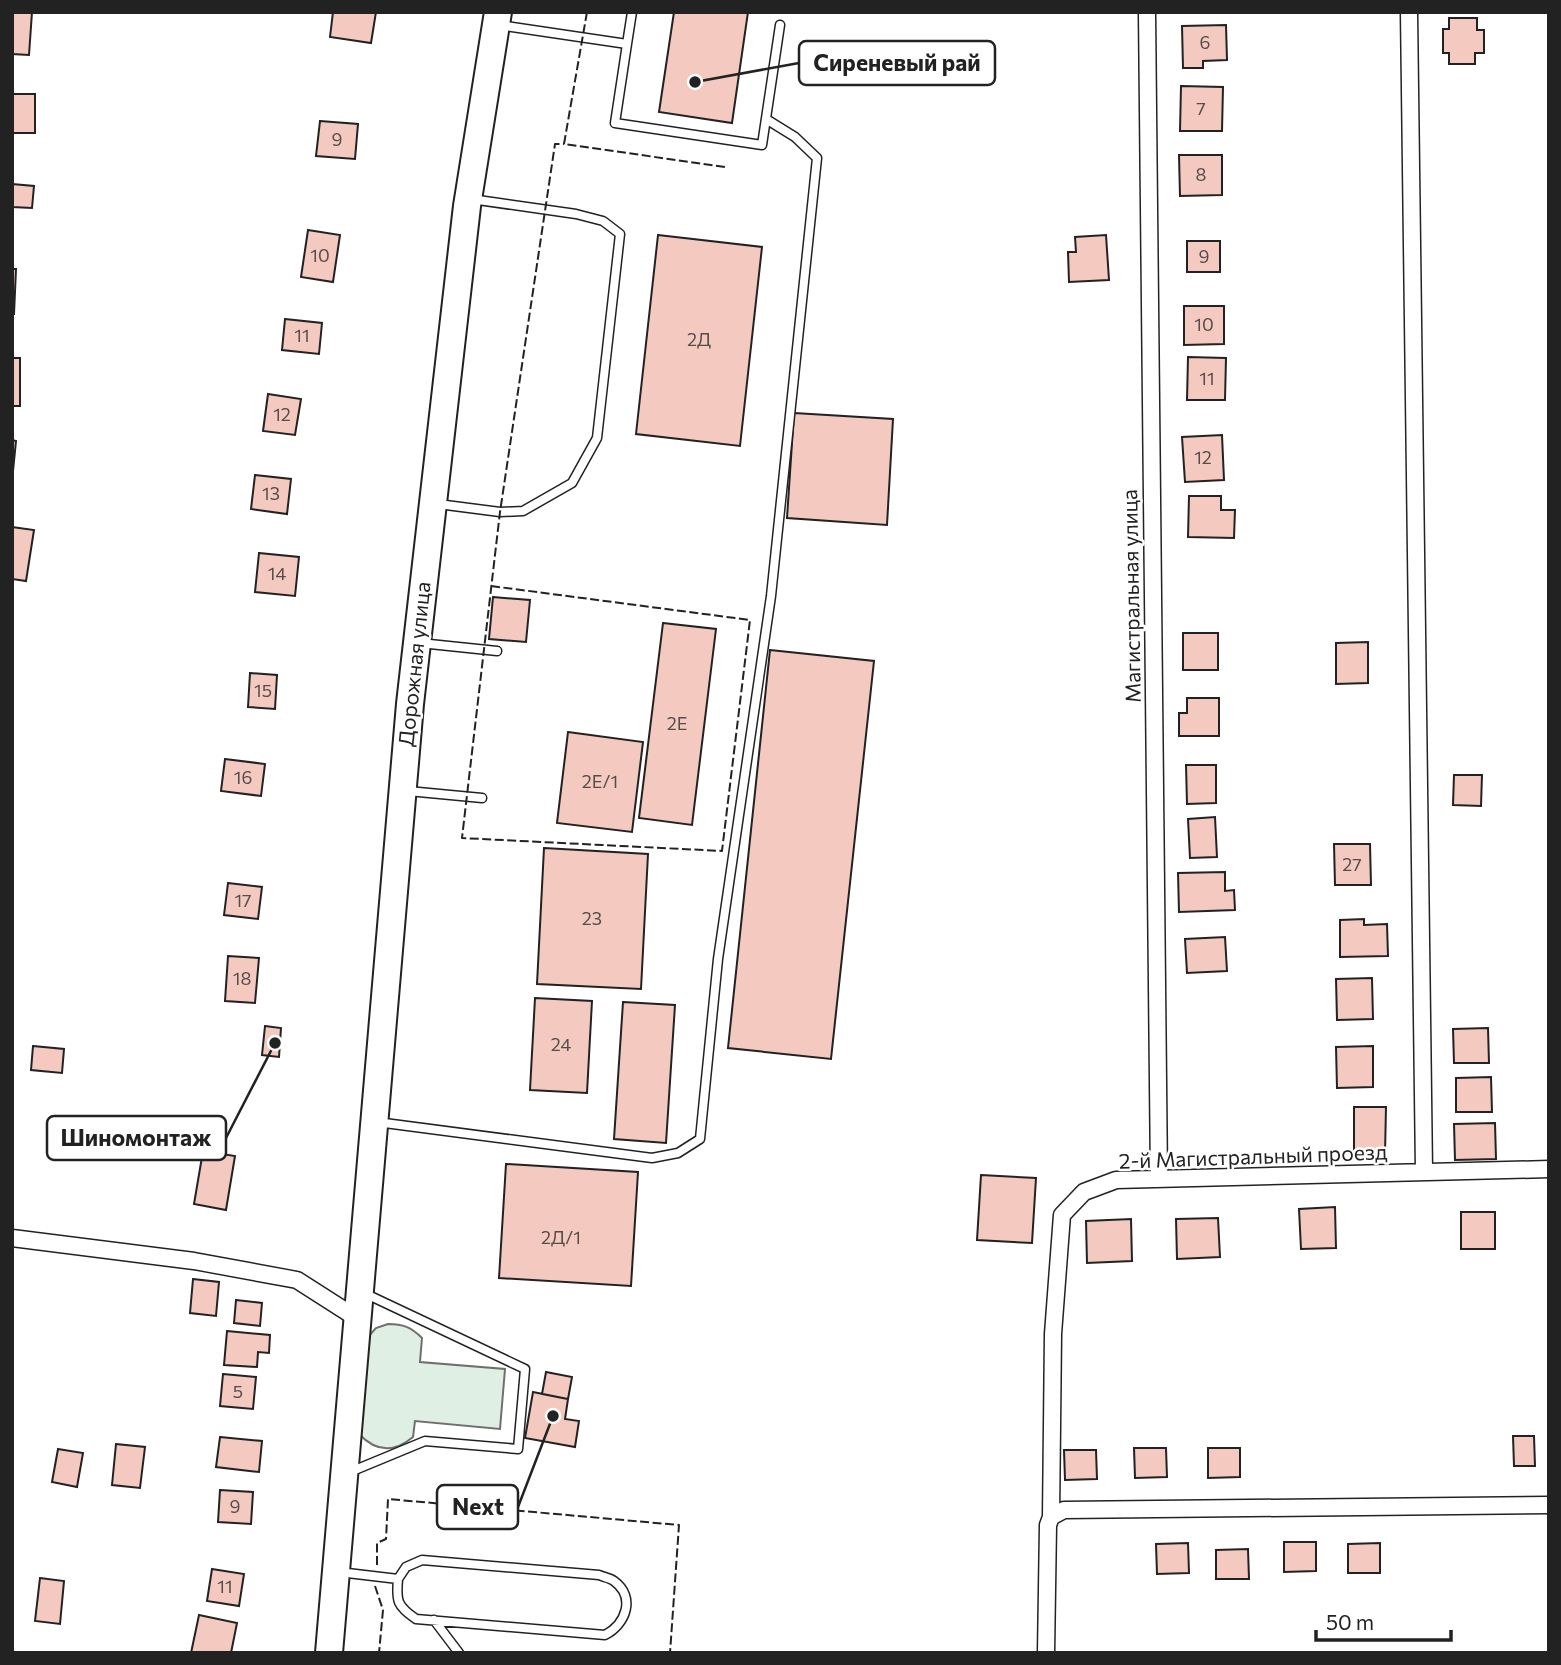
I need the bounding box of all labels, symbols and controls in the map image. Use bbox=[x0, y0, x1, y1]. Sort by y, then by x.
house number: 6 bbox=[1200, 31, 1210, 53]
callout: Сиреневый рай bbox=[799, 41, 995, 85]
text: Сиреневый рай bbox=[813, 48, 981, 76]
house number: 7 bbox=[1196, 97, 1206, 119]
house number: 9 bbox=[332, 128, 342, 150]
house number: 8 bbox=[1196, 163, 1207, 185]
house number: 10 bbox=[310, 244, 330, 266]
house number: 9 bbox=[1199, 245, 1209, 267]
house number: 10 bbox=[1194, 313, 1214, 335]
house number: 11 bbox=[294, 324, 310, 346]
house number: 2Д bbox=[687, 328, 711, 350]
house number: 11 bbox=[1199, 367, 1215, 389]
house number: 12 bbox=[273, 403, 291, 425]
house number: 12 bbox=[1194, 446, 1212, 468]
house number: 13 bbox=[262, 482, 280, 504]
street label: Магистральная улица bbox=[1116, 489, 1145, 703]
house number: 14 bbox=[268, 562, 286, 584]
street label: Дорожная улица bbox=[392, 580, 435, 747]
house number: 15 bbox=[254, 679, 272, 701]
house number: 2Е bbox=[667, 712, 687, 734]
house number: 16 bbox=[234, 766, 252, 788]
house number: 2Е/1 bbox=[582, 770, 618, 792]
house number: 27 bbox=[1342, 853, 1362, 875]
house number: 17 bbox=[234, 889, 252, 911]
house number: 23 bbox=[582, 907, 602, 929]
house number: 18 bbox=[233, 967, 251, 989]
house number: 24 bbox=[551, 1033, 571, 1055]
callout: Шиномонтаж bbox=[47, 1116, 226, 1160]
text: Шиномонтаж bbox=[60, 1123, 212, 1151]
street label: 2-й Магистральный проезд bbox=[1118, 1138, 1388, 1173]
house number: 2Д/1 bbox=[541, 1226, 581, 1248]
house number: 5 bbox=[233, 1380, 243, 1402]
callout: Next bbox=[437, 1485, 518, 1529]
text: Next bbox=[452, 1492, 504, 1520]
house number: 9 bbox=[230, 1495, 240, 1517]
house number: 11 bbox=[217, 1575, 233, 1597]
scale bar bbox=[1316, 1598, 1451, 1642]
text: 50 m bbox=[1326, 1609, 1374, 1634]

